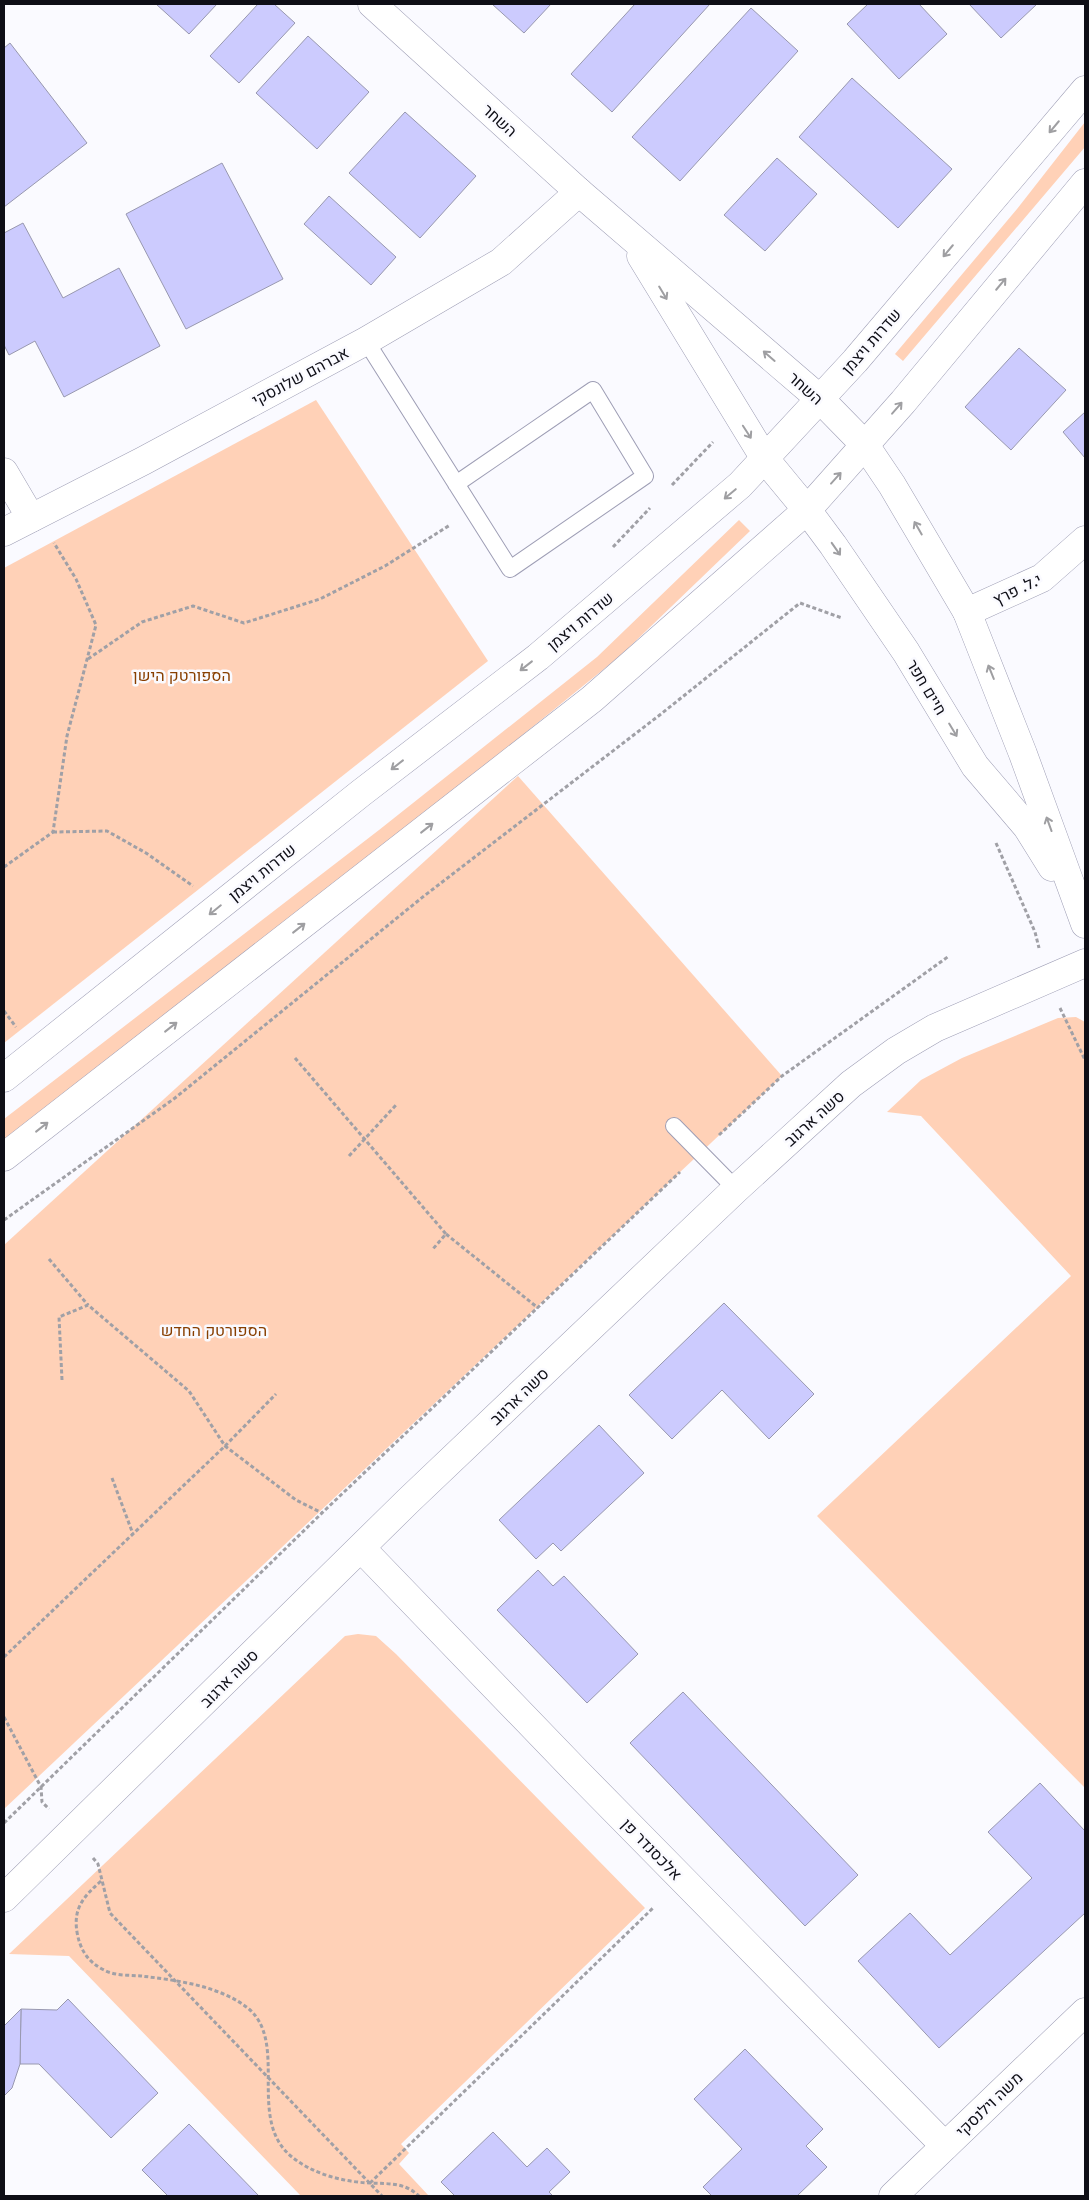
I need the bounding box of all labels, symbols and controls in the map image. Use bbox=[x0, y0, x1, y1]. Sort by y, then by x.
street label: השחר bbox=[479, 100, 521, 141]
one-way arrow bbox=[1048, 121, 1059, 134]
one-way arrow bbox=[943, 244, 954, 257]
one-way arrow bbox=[996, 278, 1007, 291]
one-way arrow bbox=[659, 285, 669, 299]
street label: שדרות ויצמן bbox=[838, 305, 905, 378]
street label: אברהם שלונסקי bbox=[249, 343, 352, 410]
one-way arrow bbox=[763, 350, 776, 361]
street label: השחר bbox=[785, 368, 827, 409]
one-way arrow bbox=[891, 402, 903, 415]
one-way arrow bbox=[742, 424, 752, 438]
one-way arrow bbox=[830, 471, 842, 484]
one-way arrow bbox=[724, 488, 737, 500]
one-way arrow bbox=[912, 521, 922, 535]
one-way arrow bbox=[831, 542, 841, 556]
street label: י.ל. פרץ bbox=[990, 570, 1044, 609]
street label: שדרות ויצמן bbox=[543, 588, 617, 655]
street label: חיים חפר bbox=[903, 656, 951, 718]
one-way arrow bbox=[519, 661, 533, 671]
one-way arrow bbox=[986, 665, 995, 681]
park label: הספורטק הישן bbox=[133, 666, 231, 685]
one-way arrow bbox=[948, 722, 958, 736]
one-way arrow bbox=[391, 760, 404, 771]
one-way arrow bbox=[1044, 817, 1053, 832]
one-way arrow bbox=[420, 823, 434, 833]
street label: שדרות ויצמן bbox=[225, 840, 300, 905]
one-way arrow bbox=[209, 904, 222, 915]
one-way arrow bbox=[292, 922, 305, 933]
one-way arrow bbox=[164, 1022, 177, 1033]
street label: סשה ארגוב bbox=[780, 1087, 848, 1150]
one-way arrow bbox=[35, 1122, 48, 1133]
park label: הספורטק החדש bbox=[161, 1321, 267, 1340]
street label: סשה ארגוב bbox=[486, 1364, 553, 1429]
street label: סשה ארגוב bbox=[196, 1645, 262, 1711]
street label: אלכסנדר פן bbox=[618, 1815, 686, 1884]
street label: משה וילנסקי bbox=[952, 2068, 1027, 2141]

